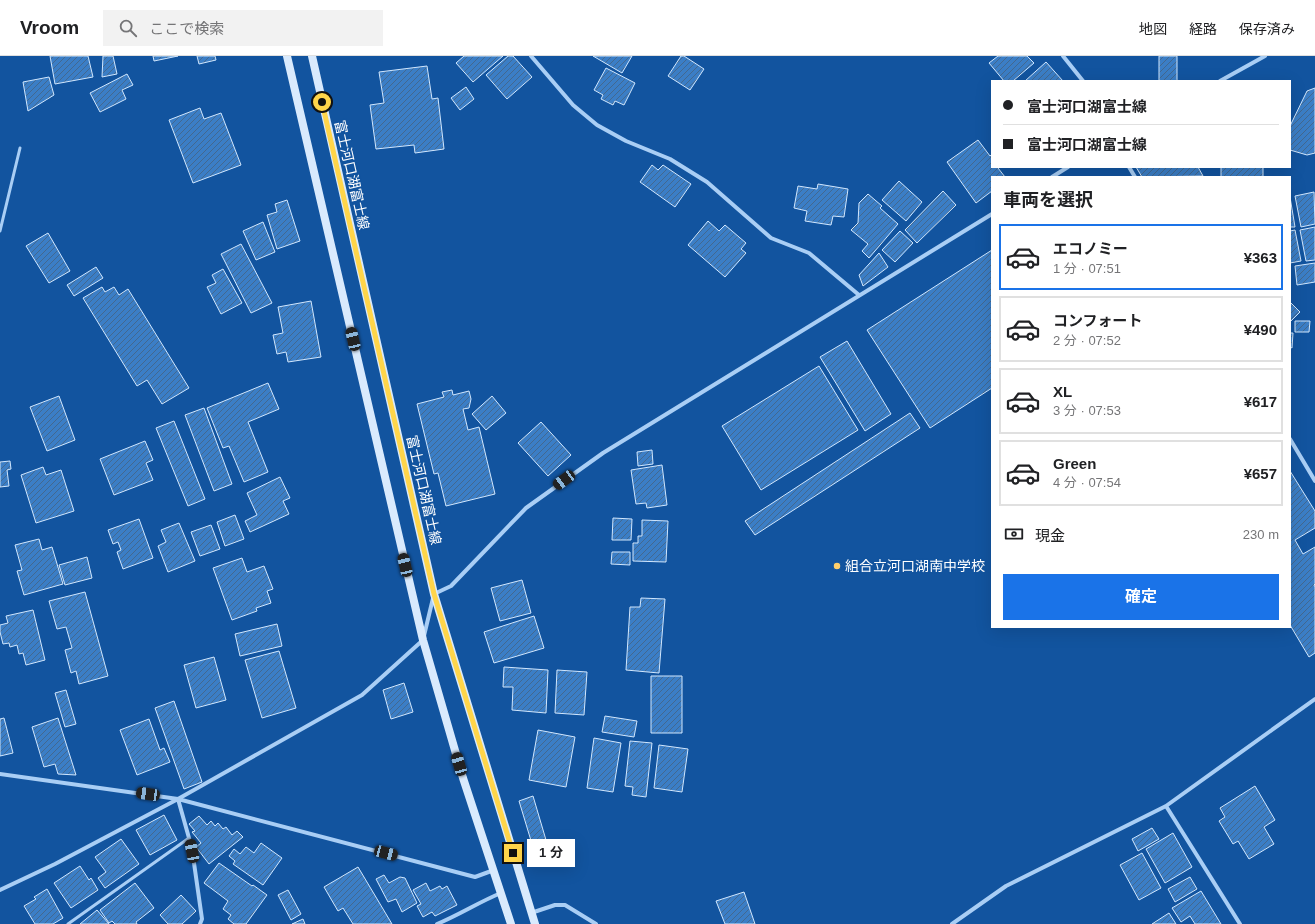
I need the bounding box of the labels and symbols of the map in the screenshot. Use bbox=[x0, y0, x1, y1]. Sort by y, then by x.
route start bbox=[313, 93, 331, 111]
street label: 富士河口湖富士線 bbox=[332, 119, 372, 231]
car bbox=[344, 326, 362, 352]
street label: 富士河口湖富士線 bbox=[404, 434, 444, 546]
car bbox=[551, 468, 577, 492]
car bbox=[396, 552, 414, 578]
place label: 組合立河口湖南中学校 bbox=[845, 558, 985, 574]
marker: 組合立河口湖南中学校 bbox=[832, 561, 842, 571]
car bbox=[450, 751, 468, 777]
car bbox=[135, 786, 161, 802]
car bbox=[184, 838, 200, 864]
callout: 1 分 bbox=[527, 839, 575, 867]
car bbox=[373, 844, 399, 862]
route end bbox=[504, 844, 522, 862]

